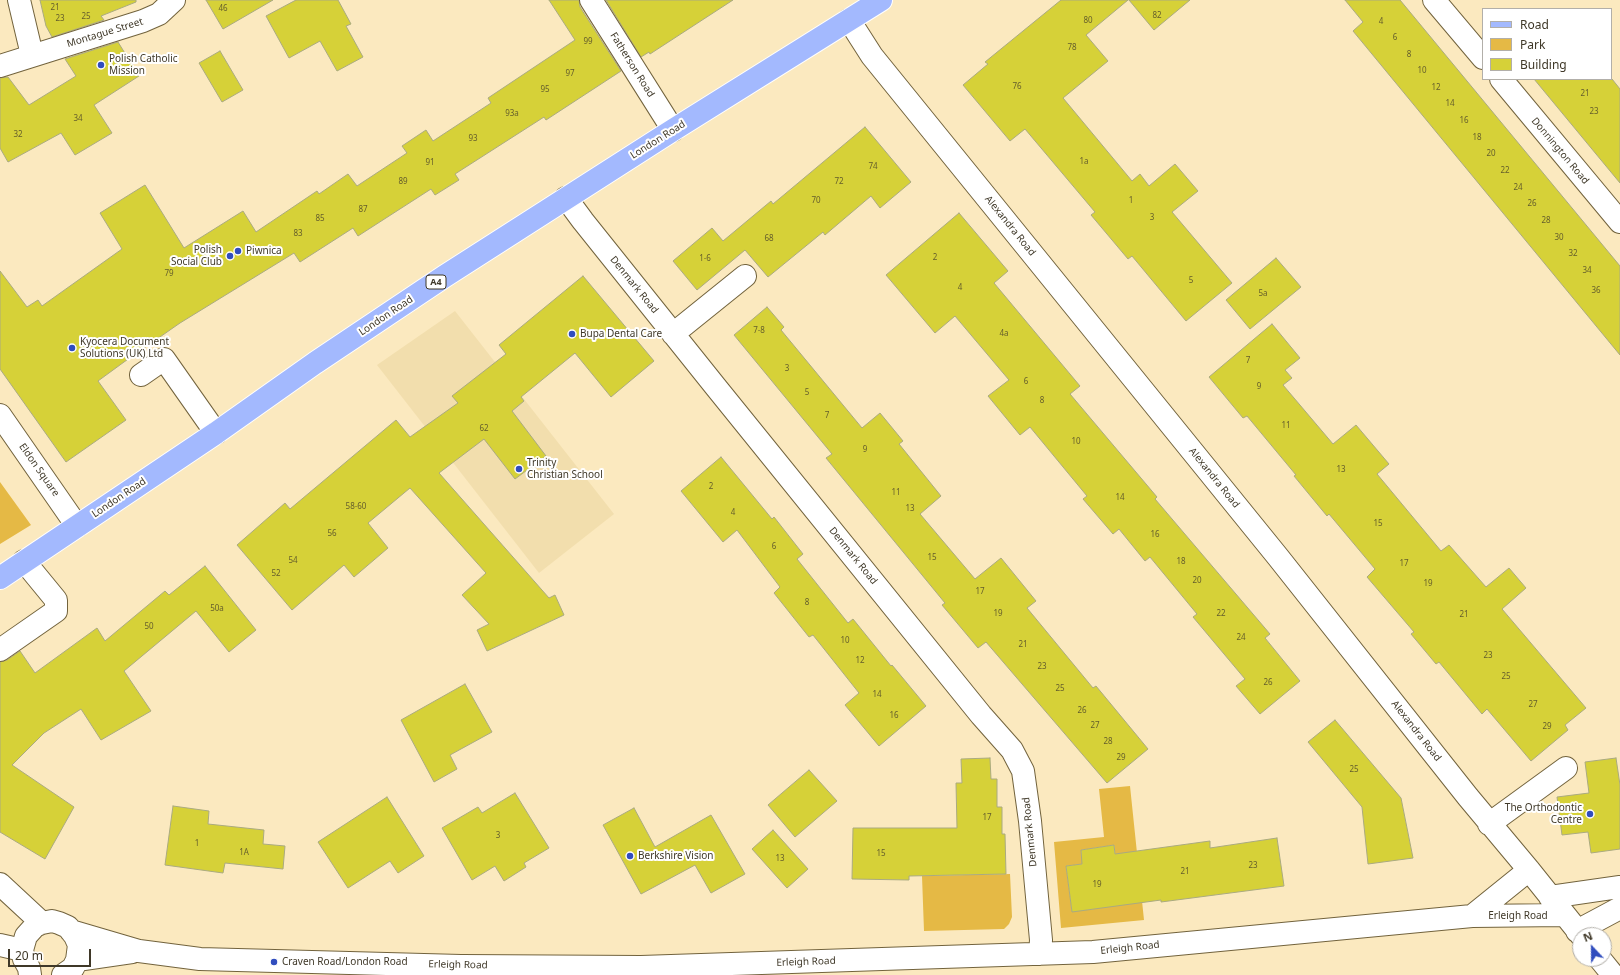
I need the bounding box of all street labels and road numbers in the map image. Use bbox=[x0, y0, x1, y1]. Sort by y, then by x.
street label: Montague Street bbox=[65, 16, 145, 50]
street label: Fatherson Road bbox=[607, 30, 657, 100]
street label: Donnington Road bbox=[1529, 115, 1591, 187]
street label: London Road bbox=[628, 118, 688, 162]
street label: Alexandra Road bbox=[982, 194, 1038, 258]
street label: Denmark Road bbox=[607, 254, 661, 316]
road number: A4 bbox=[426, 275, 446, 289]
street label: London Road bbox=[357, 294, 415, 338]
street label: Eldon Square bbox=[16, 441, 62, 499]
street label: Alexandra Road bbox=[1186, 446, 1242, 510]
street label: London Road bbox=[90, 476, 148, 520]
street label: Denmark Road bbox=[826, 525, 880, 587]
street label: Alexandra Road bbox=[1389, 698, 1443, 764]
street label: Denmark Road bbox=[1020, 796, 1040, 868]
street label: Erleigh Road bbox=[1488, 910, 1548, 922]
street label: Erleigh Road bbox=[1100, 939, 1160, 957]
street label: Erleigh Road bbox=[776, 955, 836, 969]
street label: Erleigh Road bbox=[428, 958, 488, 972]

